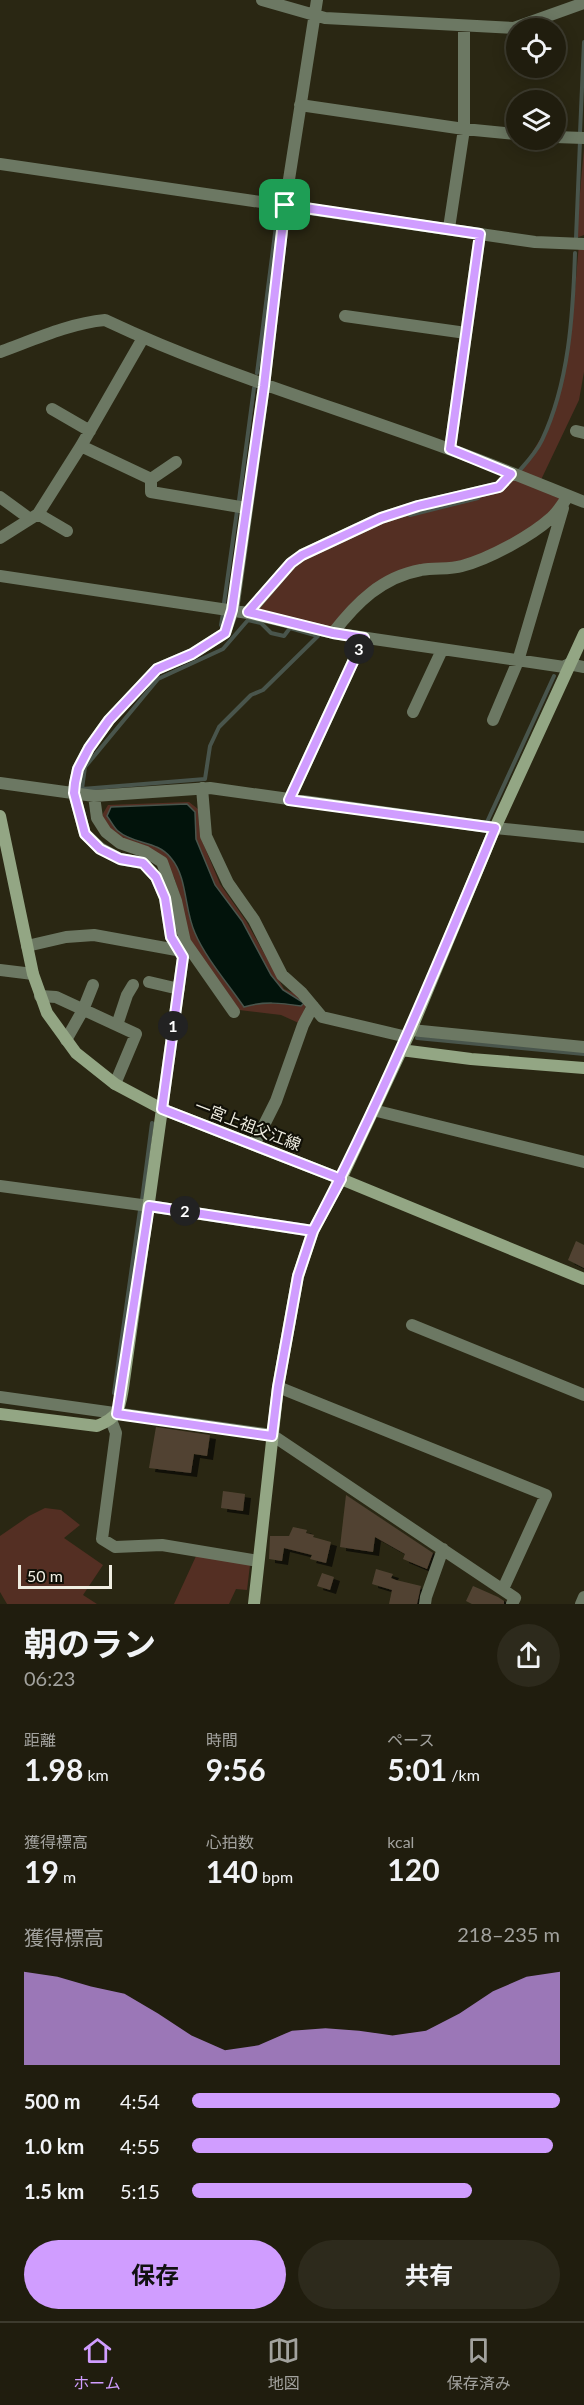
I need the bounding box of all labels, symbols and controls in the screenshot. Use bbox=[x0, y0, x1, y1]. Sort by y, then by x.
map controls bbox=[506, 18, 566, 150]
button: locate bbox=[506, 18, 566, 78]
button: layers bbox=[506, 90, 566, 150]
pin bbox=[259, 179, 310, 230]
icon: arrive bbox=[268, 188, 301, 221]
pin: 3 bbox=[344, 634, 374, 664]
text: 3 bbox=[354, 639, 364, 658]
pin: 1 bbox=[158, 1011, 188, 1041]
text: 1 bbox=[168, 1016, 178, 1035]
street label: 一宮上祖父江線 bbox=[192, 1096, 304, 1153]
pin: 2 bbox=[170, 1196, 200, 1226]
text: 2 bbox=[180, 1201, 190, 1220]
scale bar bbox=[18, 1562, 112, 1590]
text: 50 m bbox=[27, 1566, 63, 1585]
text: 朝のラン bbox=[24, 1623, 156, 1663]
button: share bbox=[497, 1624, 560, 1687]
text: 06:23 bbox=[24, 1666, 75, 1690]
text: 距離 bbox=[24, 1730, 56, 1749]
text: 時間 bbox=[206, 1730, 238, 1749]
text: ペース bbox=[387, 1730, 435, 1749]
text: 1.98 bbox=[24, 1751, 83, 1787]
text: 9:56 bbox=[206, 1751, 266, 1787]
text: 5:01 bbox=[387, 1751, 447, 1787]
text: km bbox=[83, 1765, 109, 1784]
text: /km bbox=[447, 1765, 480, 1784]
text: 獲得標高 bbox=[24, 1832, 88, 1851]
text: 心拍数 bbox=[206, 1832, 254, 1851]
text: kcal bbox=[387, 1832, 414, 1851]
text: 120 bbox=[387, 1851, 440, 1887]
text: 19 bbox=[24, 1853, 59, 1889]
text: 140 bbox=[206, 1853, 258, 1889]
text: m bbox=[59, 1867, 76, 1886]
text: bpm bbox=[258, 1867, 293, 1886]
text: 218–235 m bbox=[457, 1922, 560, 1946]
text: 獲得標高 bbox=[24, 1925, 104, 1949]
text: 500 m bbox=[24, 2089, 80, 2113]
text: 4:54 bbox=[120, 2089, 160, 2113]
text: 1.0 km bbox=[24, 2134, 84, 2158]
text: 4:55 bbox=[120, 2134, 160, 2158]
text: 1.5 km bbox=[24, 2179, 84, 2203]
text: 5:15 bbox=[120, 2179, 160, 2203]
button: 保存 bbox=[24, 2240, 286, 2309]
button: 共有 bbox=[298, 2240, 560, 2309]
tab: ホーム bbox=[73, 2334, 121, 2394]
tab: 地図 bbox=[267, 2334, 300, 2394]
tab: 保存済み bbox=[447, 2334, 511, 2394]

